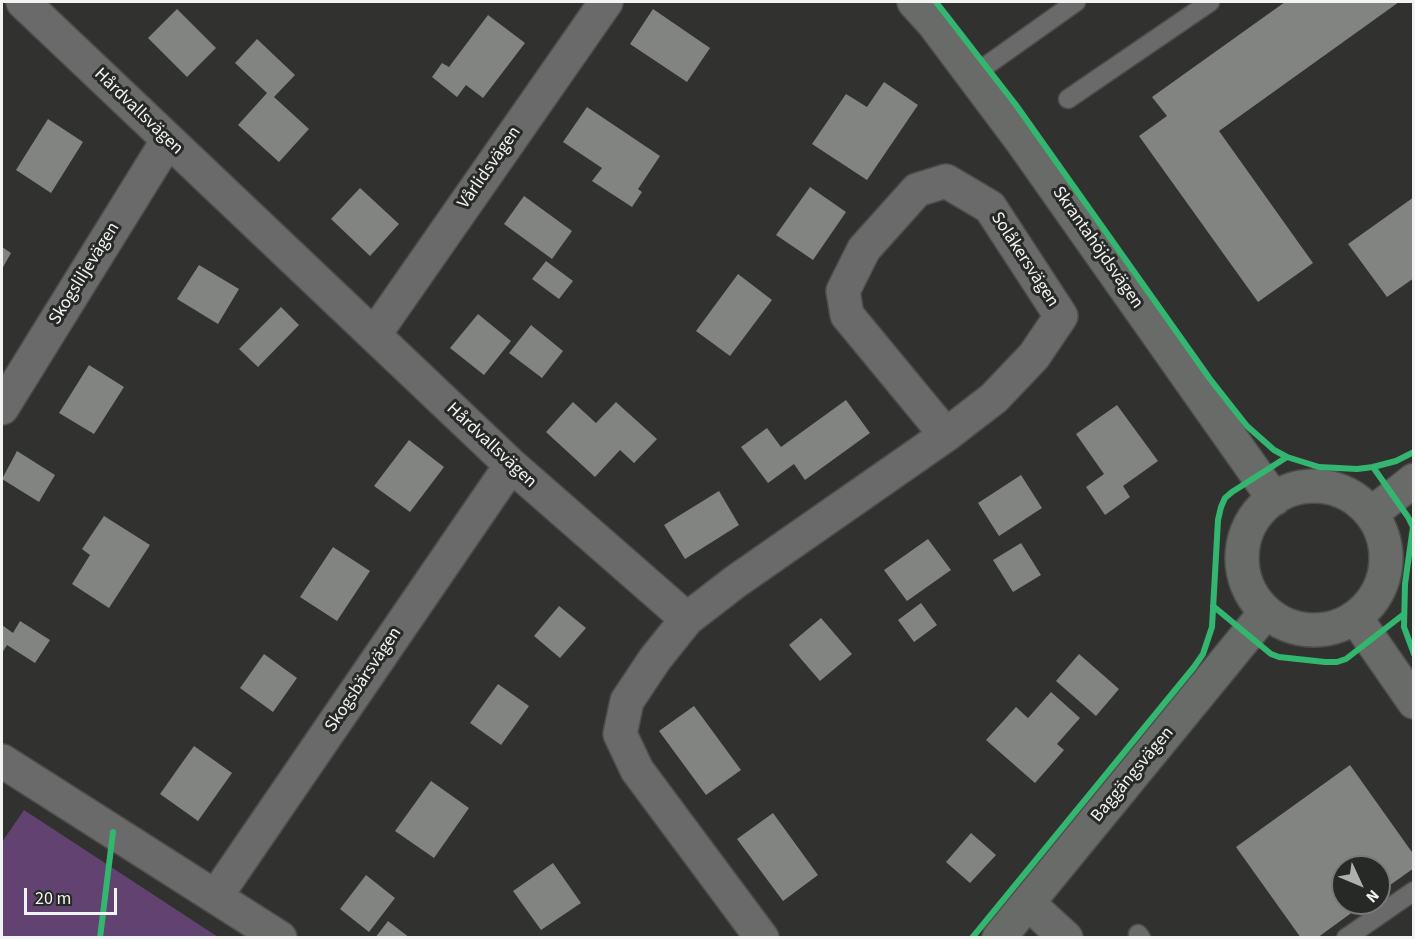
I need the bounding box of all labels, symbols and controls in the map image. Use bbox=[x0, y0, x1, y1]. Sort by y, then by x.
street label: Hårdvallsvägen bbox=[89, 64, 187, 160]
street label: Vårlidsvägen bbox=[454, 123, 526, 213]
street label: Skrantahöjdsvägen bbox=[1047, 183, 1147, 313]
street label: Solåkersvägen bbox=[985, 208, 1063, 312]
street label: Skogsliljevägen bbox=[45, 219, 125, 329]
street label: Hårdvallsvägen bbox=[441, 399, 541, 493]
street label: Skogsbärsvägen bbox=[321, 623, 407, 737]
street label: Baggängsvägen bbox=[1087, 723, 1179, 827]
north arrow bbox=[1331, 855, 1391, 915]
scale bar bbox=[27, 876, 120, 914]
text: N bbox=[1361, 885, 1384, 908]
text: 20 m bbox=[35, 886, 71, 911]

